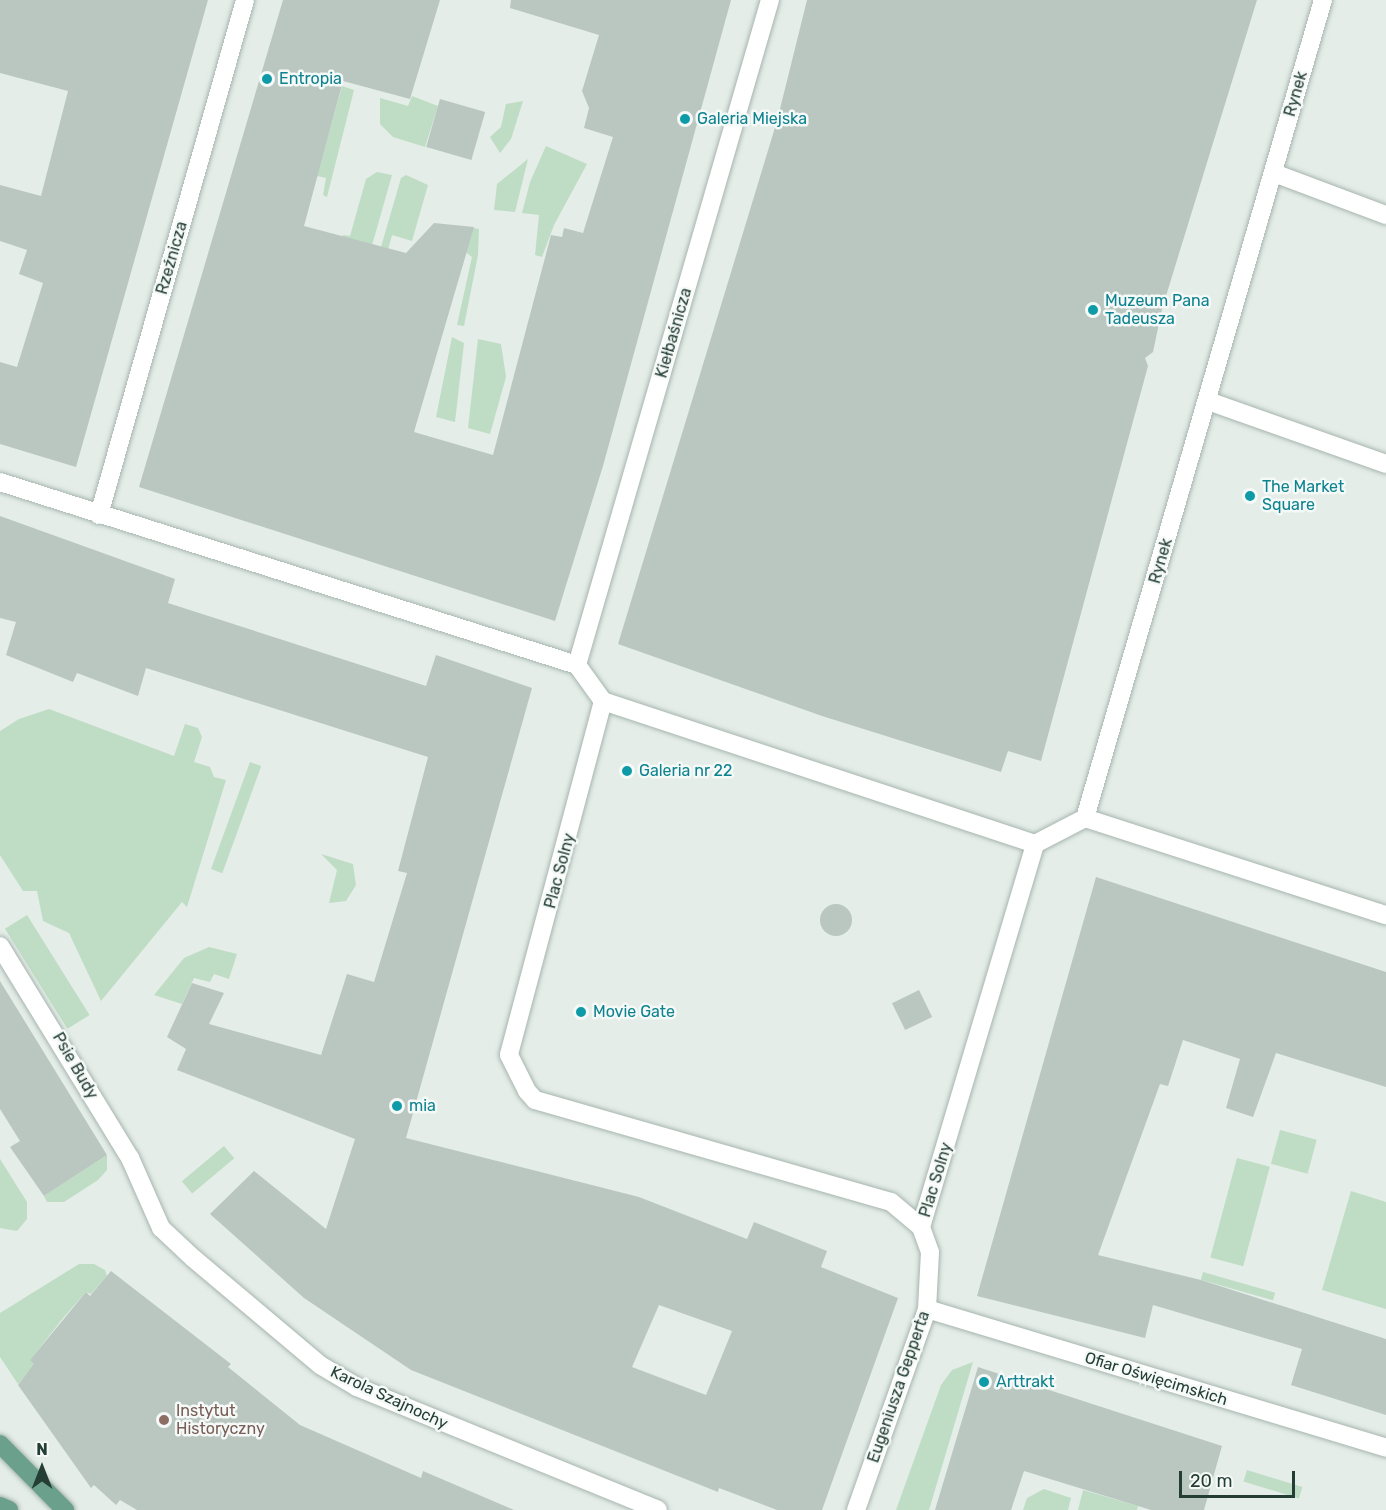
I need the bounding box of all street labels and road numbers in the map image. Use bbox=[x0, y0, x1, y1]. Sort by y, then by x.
street label: Rynek bbox=[1280, 69, 1312, 119]
street label: Rzeźnicza bbox=[152, 219, 192, 297]
street label: Kiełbaśnicza bbox=[652, 286, 696, 380]
street label: Rynek bbox=[1145, 536, 1177, 586]
street label: Plac Solny bbox=[541, 831, 579, 911]
street label: Psie Budy bbox=[48, 1029, 102, 1103]
street label: Plac Solny bbox=[916, 1140, 956, 1220]
street label: Eugeniusza Gepperta bbox=[864, 1309, 934, 1465]
street label: Ofiar Oświęcimskich bbox=[1082, 1348, 1230, 1410]
street label: Karola Szajnochy bbox=[327, 1362, 451, 1434]

